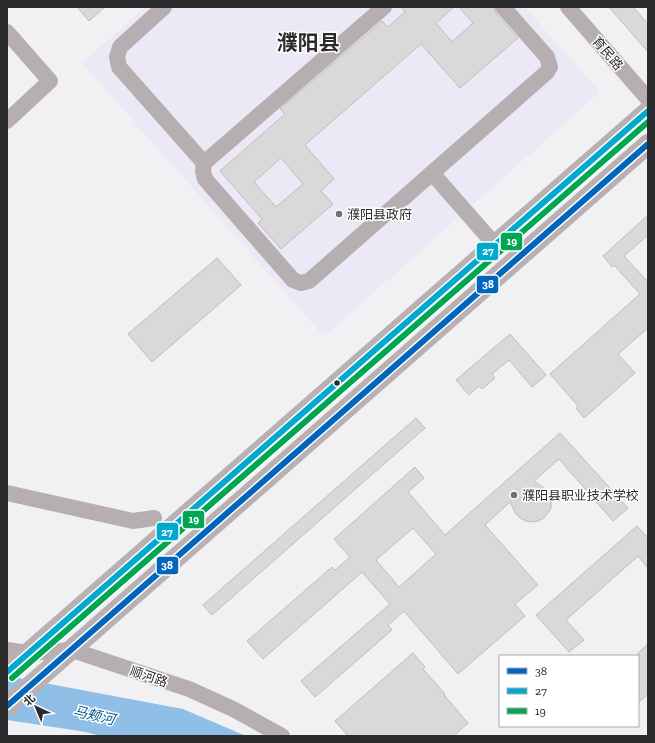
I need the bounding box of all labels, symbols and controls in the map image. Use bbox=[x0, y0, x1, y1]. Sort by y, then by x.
district label: 濮阳县 bbox=[277, 30, 340, 55]
street label: 育民路 bbox=[589, 34, 626, 73]
place label: 濮阳县政府 bbox=[347, 207, 412, 222]
marker: 濮阳县政府 bbox=[334, 209, 344, 219]
line badge: 19 bbox=[500, 232, 523, 251]
text: 19 bbox=[507, 235, 517, 248]
line badge: 27 bbox=[476, 242, 499, 261]
text: 27 bbox=[482, 245, 494, 258]
line badge: 38 bbox=[476, 275, 499, 294]
text: 38 bbox=[482, 278, 494, 291]
unlabelled marker bbox=[332, 378, 342, 388]
place label: 濮阳县职业技术学校 bbox=[522, 488, 639, 503]
marker: 濮阳县职业技术学校 bbox=[509, 490, 519, 500]
line badge: 19 bbox=[182, 510, 205, 529]
text: 19 bbox=[189, 513, 199, 526]
line badge: 27 bbox=[156, 522, 179, 541]
text: 27 bbox=[161, 526, 173, 539]
line badge: 38 bbox=[156, 556, 179, 575]
text: 38 bbox=[161, 559, 173, 572]
legend bbox=[499, 655, 639, 727]
street label: 顺河路 bbox=[128, 663, 170, 690]
text: 38 bbox=[535, 664, 547, 678]
text: 27 bbox=[535, 684, 547, 698]
north arrow bbox=[16, 687, 56, 727]
text: 北 bbox=[21, 692, 38, 709]
water label: 马颊河 bbox=[72, 702, 119, 729]
text: 19 bbox=[535, 704, 546, 718]

